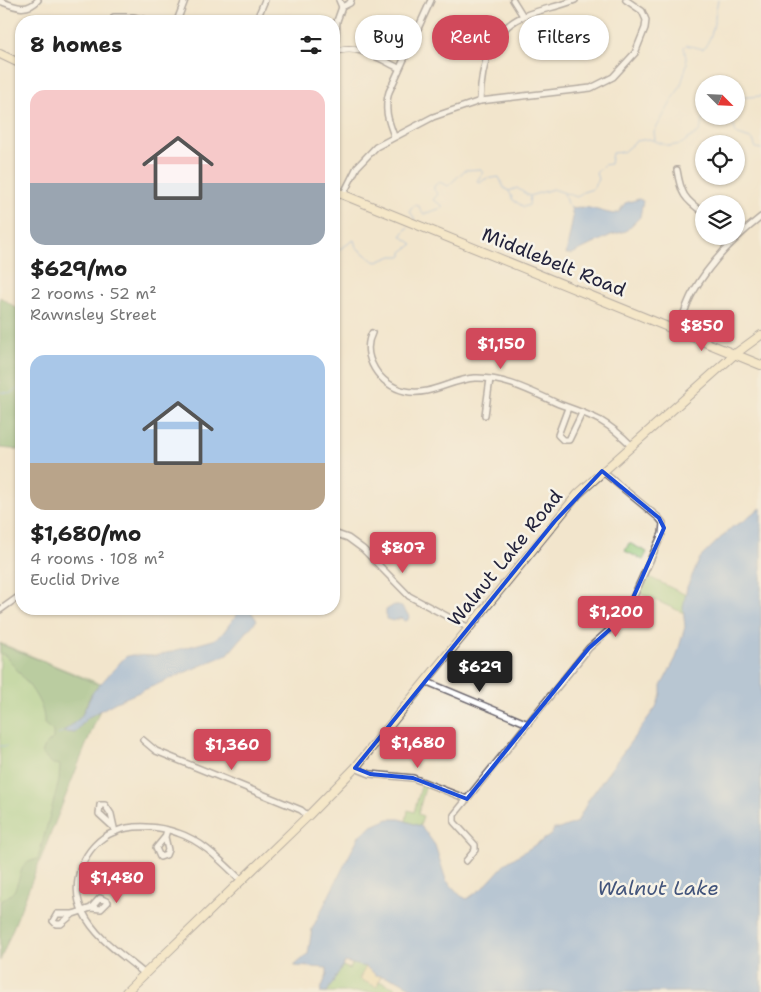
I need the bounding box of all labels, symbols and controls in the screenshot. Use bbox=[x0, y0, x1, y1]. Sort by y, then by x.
chip: Buy bbox=[355, 15, 422, 60]
chip: Rent bbox=[432, 15, 509, 60]
chip: Filters bbox=[519, 15, 609, 60]
text: 8 homes bbox=[30, 31, 122, 59]
icon: filters bbox=[297, 31, 325, 59]
north arrow bbox=[695, 75, 745, 125]
map controls bbox=[695, 75, 745, 245]
icon: home bbox=[133, 123, 223, 213]
button: locate bbox=[695, 135, 745, 185]
button: layers bbox=[695, 195, 745, 245]
street label: Middlebelt Road bbox=[478, 222, 630, 302]
text: $629/mo bbox=[30, 255, 127, 283]
text: 2 rooms · 52 m² bbox=[30, 283, 157, 304]
text: Rawnsley Street bbox=[30, 304, 157, 325]
pin: $850 bbox=[672, 310, 732, 352]
text: $850 bbox=[680, 315, 724, 336]
pin: $1,150 bbox=[460, 328, 542, 370]
text: $1,150 bbox=[477, 333, 525, 354]
icon: home bbox=[133, 388, 223, 478]
street label: Walnut Lake Road bbox=[442, 484, 568, 632]
text: $1,680/mo bbox=[30, 520, 141, 548]
pin: $807 bbox=[373, 532, 433, 574]
text: $807 bbox=[381, 537, 425, 558]
text: 4 rooms · 108 m² bbox=[30, 548, 165, 569]
text: Euclid Drive bbox=[30, 569, 120, 590]
pin: $1,200 bbox=[575, 596, 657, 638]
text: $1,200 bbox=[589, 601, 643, 622]
pin: $629 bbox=[450, 650, 510, 693]
text: $629 bbox=[458, 656, 502, 677]
pin: $1,680 bbox=[377, 726, 459, 769]
pin: $1,360 bbox=[191, 728, 273, 771]
text: $1,680 bbox=[391, 732, 445, 753]
text: $1,360 bbox=[205, 734, 259, 755]
pin: $1,480 bbox=[76, 862, 158, 904]
text: $1,480 bbox=[90, 867, 144, 888]
water label: Walnut Lake bbox=[597, 875, 719, 901]

